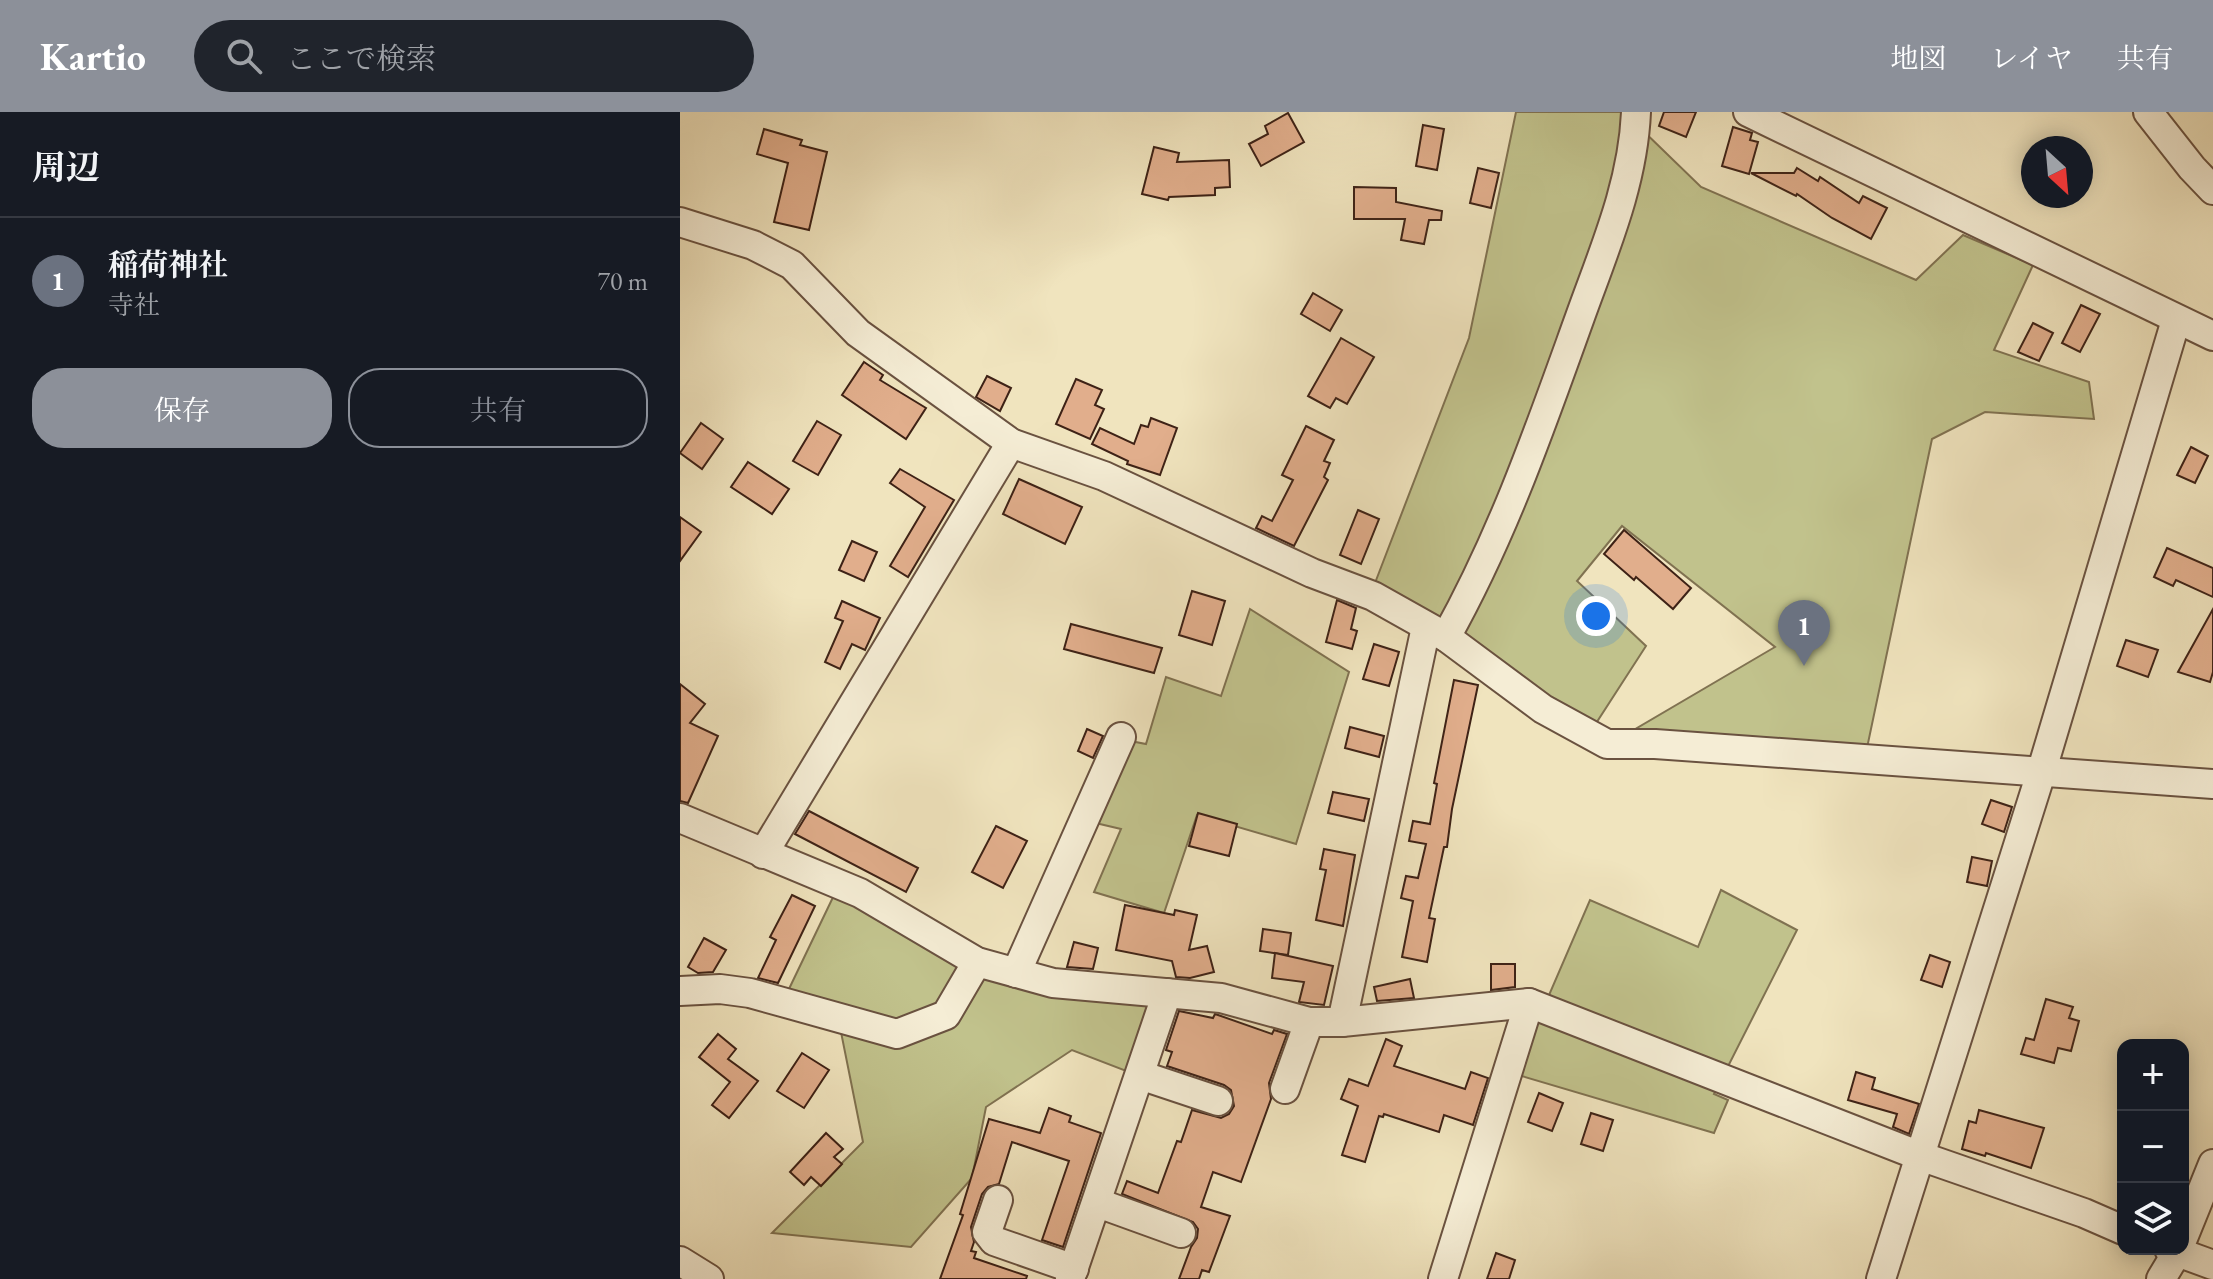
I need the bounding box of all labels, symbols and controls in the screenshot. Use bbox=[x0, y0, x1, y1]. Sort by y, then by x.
search box bbox=[194, 20, 754, 92]
text: Kartio bbox=[40, 32, 146, 81]
icon: search bbox=[222, 34, 266, 78]
text: ここで検索 bbox=[286, 39, 436, 78]
text: 地図 bbox=[1890, 40, 1946, 76]
text: レイヤ bbox=[1990, 40, 2073, 76]
text: 共有 bbox=[2117, 40, 2173, 76]
north arrow bbox=[2021, 136, 2093, 208]
text: 周辺 bbox=[32, 145, 100, 189]
text: 稲荷神社 bbox=[108, 245, 228, 284]
text: 1 bbox=[51, 264, 65, 298]
text: 70 m bbox=[598, 264, 648, 298]
text: 寺社 bbox=[108, 288, 160, 322]
button: 保存 bbox=[32, 368, 332, 448]
button: 共有 bbox=[348, 368, 648, 448]
your location bbox=[1576, 596, 1616, 636]
pin: 1 bbox=[1778, 600, 1830, 666]
map controls bbox=[2117, 1039, 2189, 1255]
button: + bbox=[2117, 1039, 2189, 1111]
button: − bbox=[2117, 1111, 2189, 1183]
button: layers bbox=[2117, 1183, 2189, 1255]

